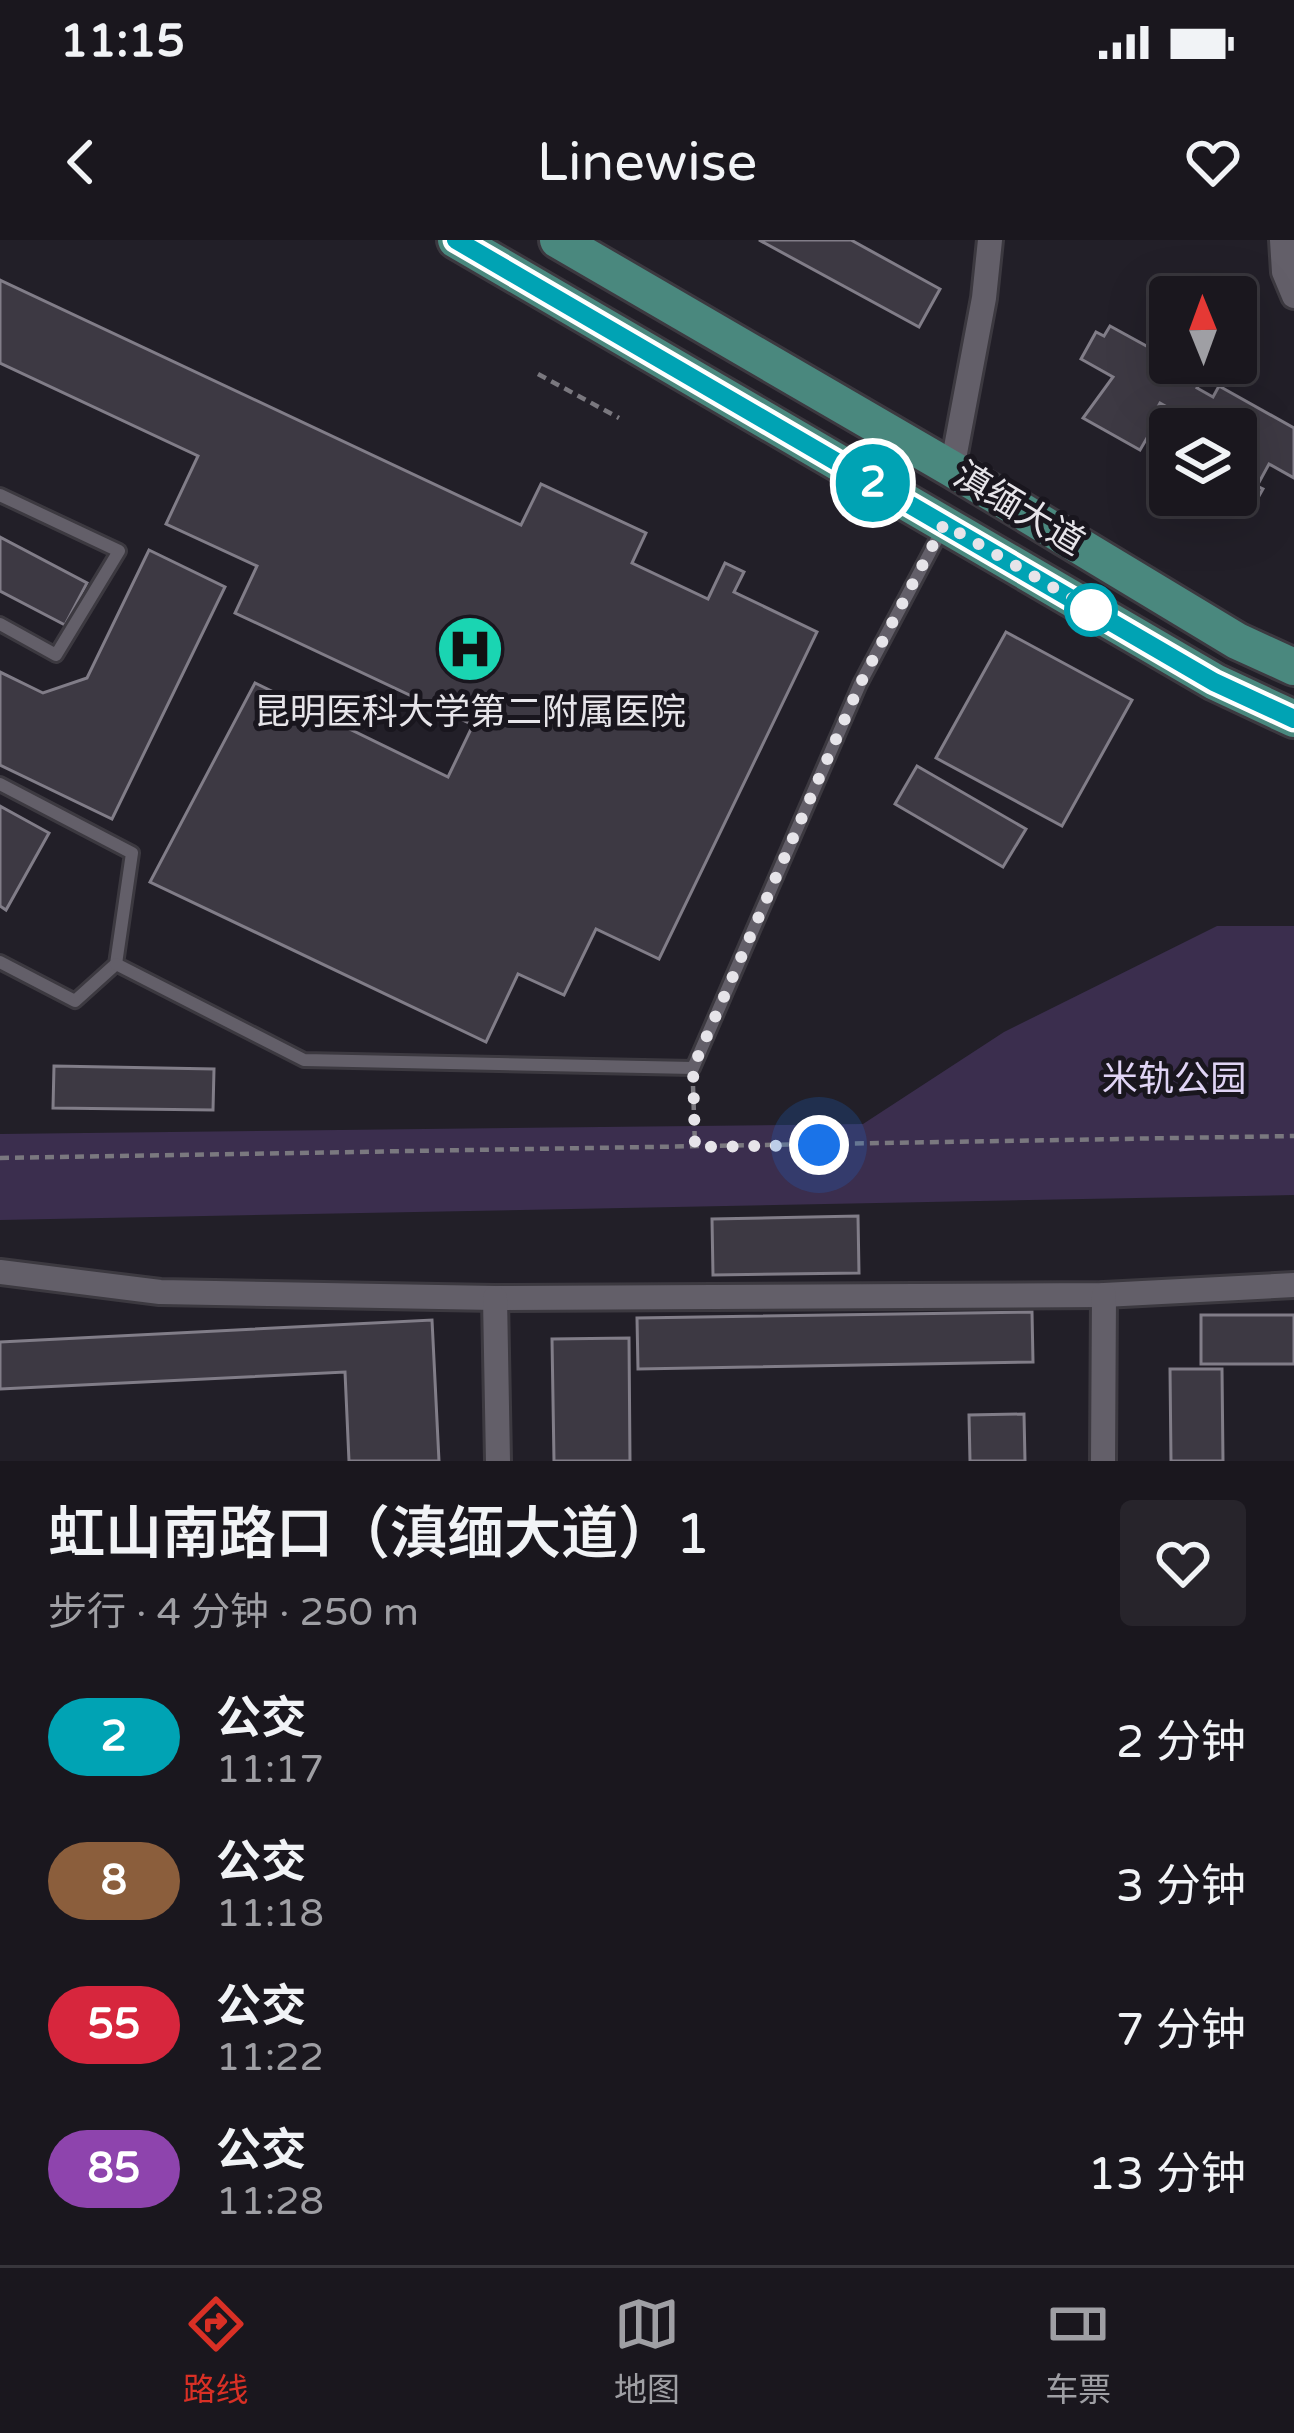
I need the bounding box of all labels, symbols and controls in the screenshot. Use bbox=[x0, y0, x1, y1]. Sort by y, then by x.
text: 11:15 bbox=[60, 15, 185, 69]
icon: back bbox=[48, 129, 114, 195]
icon: heart bbox=[1180, 129, 1246, 195]
text: Linewise bbox=[537, 130, 757, 195]
north arrow bbox=[1149, 276, 1257, 384]
map controls bbox=[1149, 276, 1257, 516]
button: layers bbox=[1149, 408, 1257, 516]
line badge: 2 bbox=[834, 444, 912, 522]
street label: 滇缅大道 bbox=[946, 453, 1092, 565]
text: 2 bbox=[860, 457, 886, 508]
unlabelled marker bbox=[1066, 585, 1116, 635]
hospital icon: 昆明医科大学第二附属医院 bbox=[435, 614, 505, 684]
place label: 昆明医科大学第二附属医院 bbox=[254, 691, 686, 734]
park label: 米轨公园 bbox=[1102, 1058, 1246, 1101]
your location bbox=[789, 1115, 849, 1175]
button: heart bbox=[1120, 1500, 1246, 1626]
text: 虹山南路口（滇缅大道）1 bbox=[48, 1501, 711, 1569]
text: 步行 · 4 分钟 · 250 m bbox=[48, 1589, 419, 1636]
text: 公交 bbox=[216, 1692, 306, 1746]
text: 2 bbox=[101, 1711, 127, 1762]
text: 2 分钟 bbox=[1116, 1716, 1246, 1770]
text: 11:17 bbox=[216, 1746, 324, 1793]
text: 公交 bbox=[216, 1836, 306, 1890]
text: 8 bbox=[101, 1855, 127, 1906]
text: 3 分钟 bbox=[1116, 1860, 1246, 1914]
text: 11:18 bbox=[216, 1890, 324, 1937]
text: 公交 bbox=[216, 1980, 306, 2034]
text: 55 bbox=[88, 1999, 140, 2050]
text: 7 分钟 bbox=[1116, 2004, 1246, 2058]
text: 11:22 bbox=[216, 2034, 324, 2081]
text: 公交 bbox=[216, 2124, 306, 2178]
text: 85 bbox=[88, 2143, 140, 2194]
text: 13 分钟 bbox=[1088, 2148, 1246, 2202]
text: 11:28 bbox=[216, 2178, 324, 2225]
tab: 路线 bbox=[183, 2291, 249, 2411]
tab: 地图 bbox=[614, 2291, 680, 2411]
tab: 车票 bbox=[1045, 2291, 1111, 2411]

